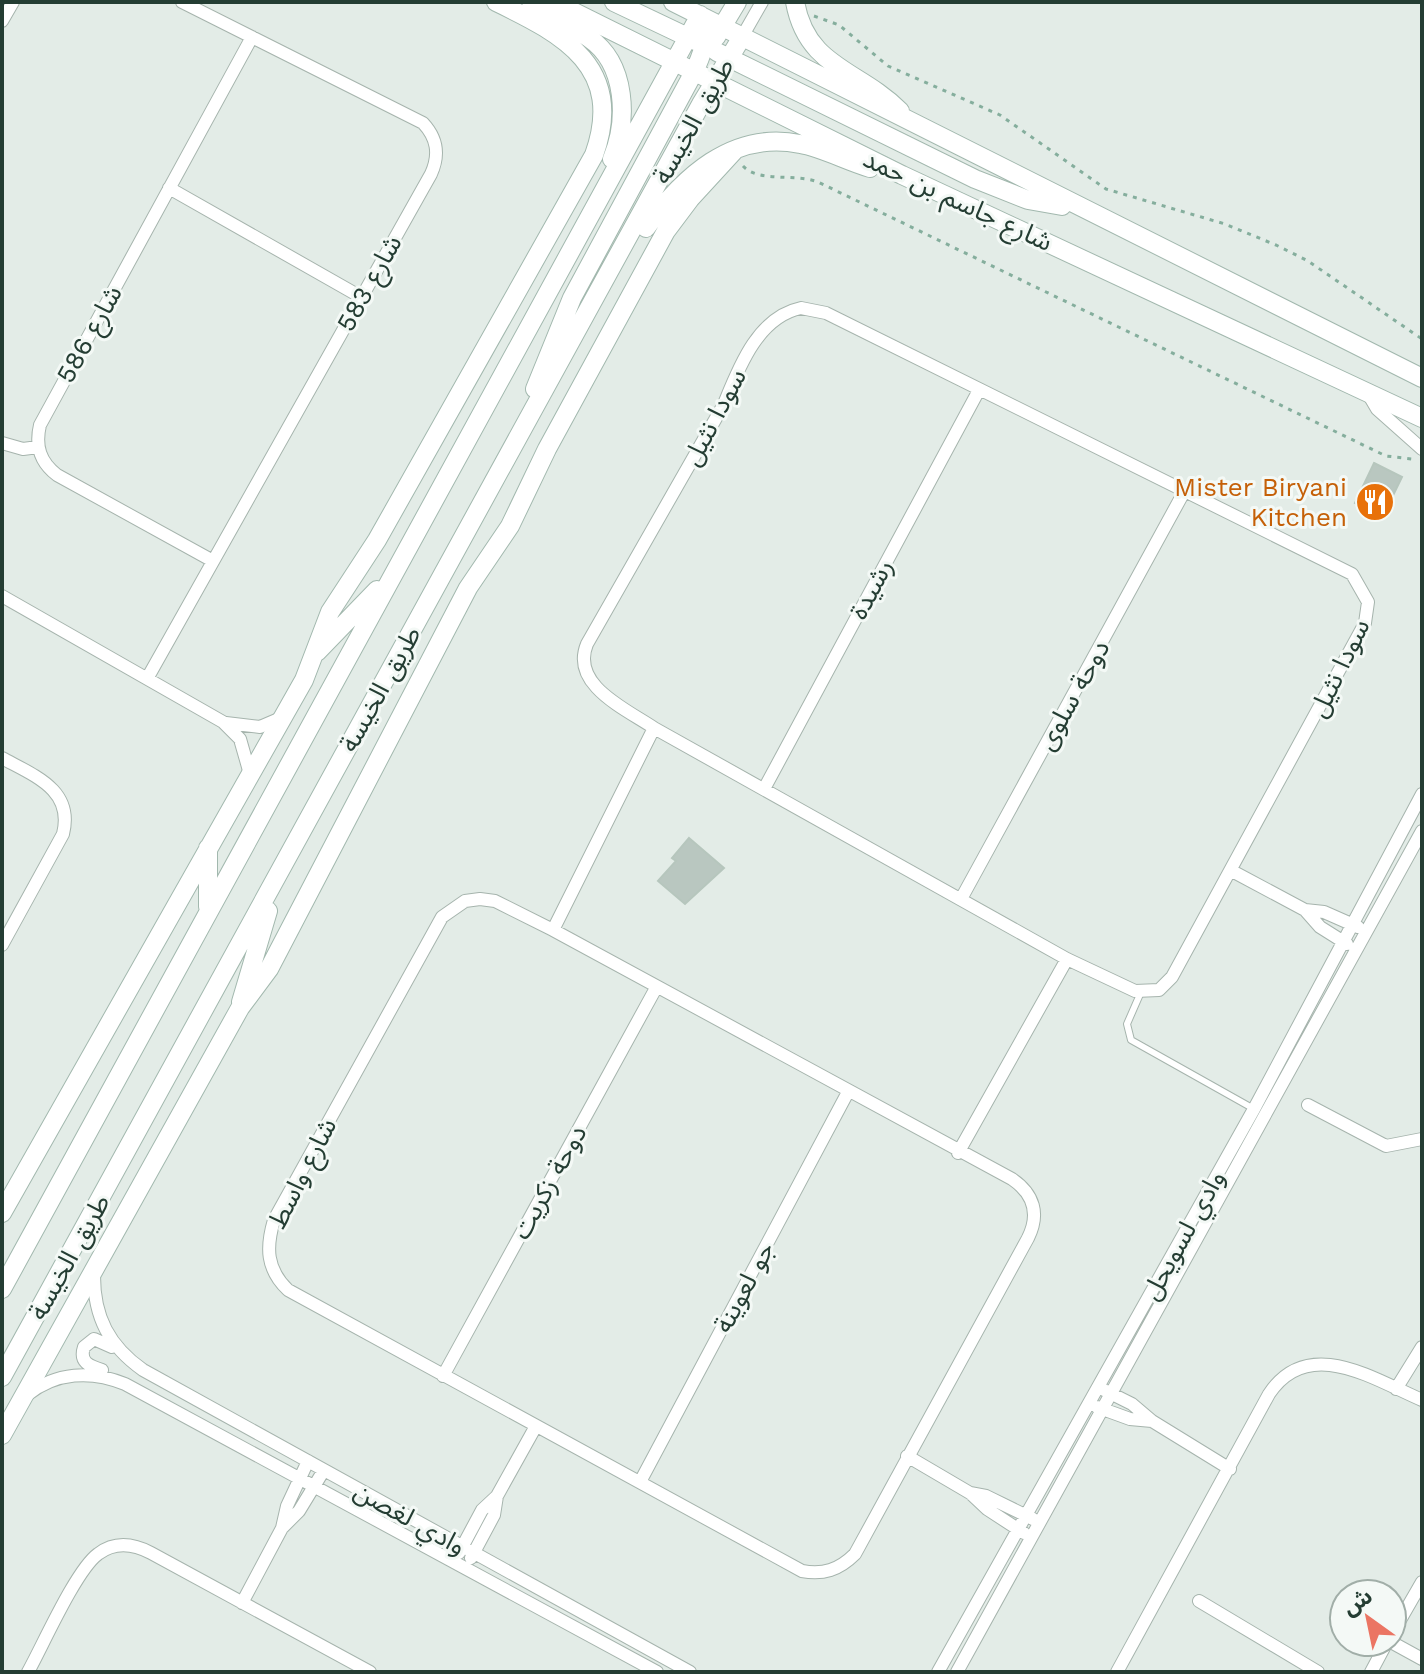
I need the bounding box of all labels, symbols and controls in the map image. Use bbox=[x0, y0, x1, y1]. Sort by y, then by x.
street label: طريق الخيسة bbox=[646, 53, 741, 189]
street label: شارع جاسم بن حمد bbox=[857, 143, 1057, 262]
street label: شارع 583 bbox=[330, 230, 411, 338]
street label: شارع 586 bbox=[50, 280, 131, 390]
street label: سودا نثيل bbox=[676, 363, 752, 471]
place label: Mister Biryani Kitchen bbox=[1174, 472, 1347, 532]
restaurant icon: Mister Biryani Kitchen bbox=[1354, 481, 1396, 523]
street label: رشيدة bbox=[843, 554, 899, 624]
street label: سودا نثيل bbox=[1302, 614, 1376, 722]
street label: طريق الخيسة bbox=[333, 621, 428, 757]
street label: دوحة سلوى bbox=[1031, 635, 1115, 755]
street label: شارع واسط bbox=[262, 1113, 346, 1235]
street label: دوحة زكريت bbox=[505, 1120, 593, 1244]
street label: وادي لسويحل bbox=[1135, 1165, 1235, 1307]
street label: طريق الخيسة bbox=[22, 1189, 117, 1325]
street label: جو لعوينة bbox=[708, 1237, 780, 1337]
street label: وادي لغصن bbox=[347, 1475, 471, 1565]
north arrow bbox=[1328, 1578, 1408, 1658]
text: ش bbox=[1338, 1583, 1377, 1620]

